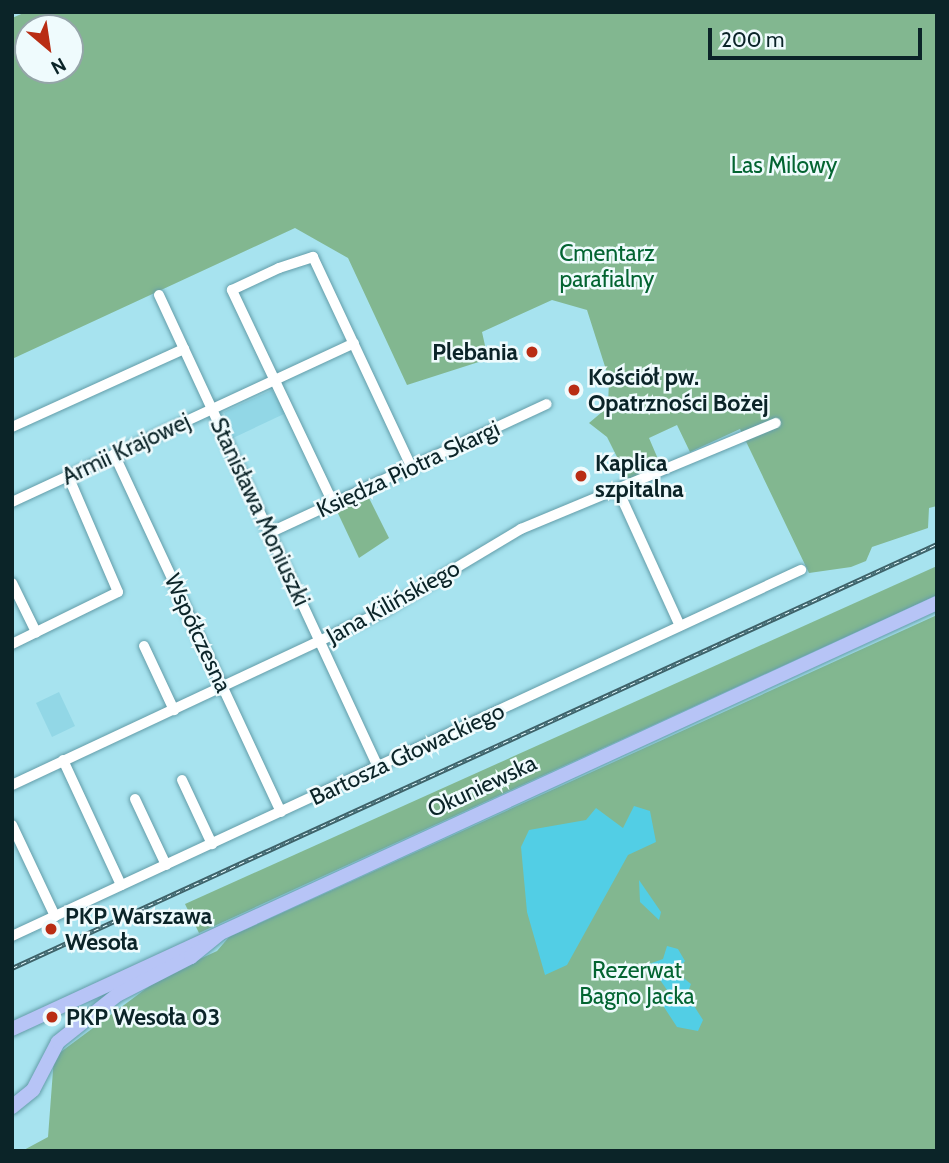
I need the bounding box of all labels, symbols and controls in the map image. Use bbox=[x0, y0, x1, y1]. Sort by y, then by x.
north arrow bbox=[14, 14, 84, 84]
scale bar bbox=[711, 14, 925, 58]
text: 200 m bbox=[721, 27, 784, 52]
text: N bbox=[47, 53, 70, 79]
park label: Las Milowy bbox=[731, 151, 837, 179]
park label: Cmentarz parafialny bbox=[559, 239, 655, 293]
place label: Plebania bbox=[432, 338, 518, 366]
marker: Plebania bbox=[524, 344, 540, 360]
place label: Kościół pw. Opatrzności Bożej bbox=[588, 363, 769, 417]
marker: Kościół pw. Opatrzności Bożej bbox=[566, 382, 582, 398]
street label: Armii Krajowej bbox=[57, 407, 195, 491]
street label: Stanisława Moniuszki bbox=[204, 414, 316, 610]
street label: Księdza Piotra Skargi bbox=[312, 414, 504, 524]
place label: Kaplica szpitalna bbox=[595, 449, 684, 503]
marker: Kaplica szpitalna bbox=[573, 468, 589, 484]
street label: Jana Kilińskiego bbox=[322, 554, 464, 650]
street label: Współczesna bbox=[159, 569, 237, 697]
street label: Bartosza Głowackiego bbox=[305, 697, 509, 811]
street label: Okuniewska bbox=[423, 749, 541, 823]
place label: PKP Warszawa Wesoła bbox=[65, 902, 212, 956]
marker: PKP Warszawa Wesoła bbox=[43, 921, 59, 937]
park label: Rezerwat Bagno Jacka bbox=[579, 956, 695, 1010]
place label: PKP Wesoła 03 bbox=[66, 1003, 220, 1031]
marker: PKP Wesoła 03 bbox=[44, 1009, 60, 1025]

